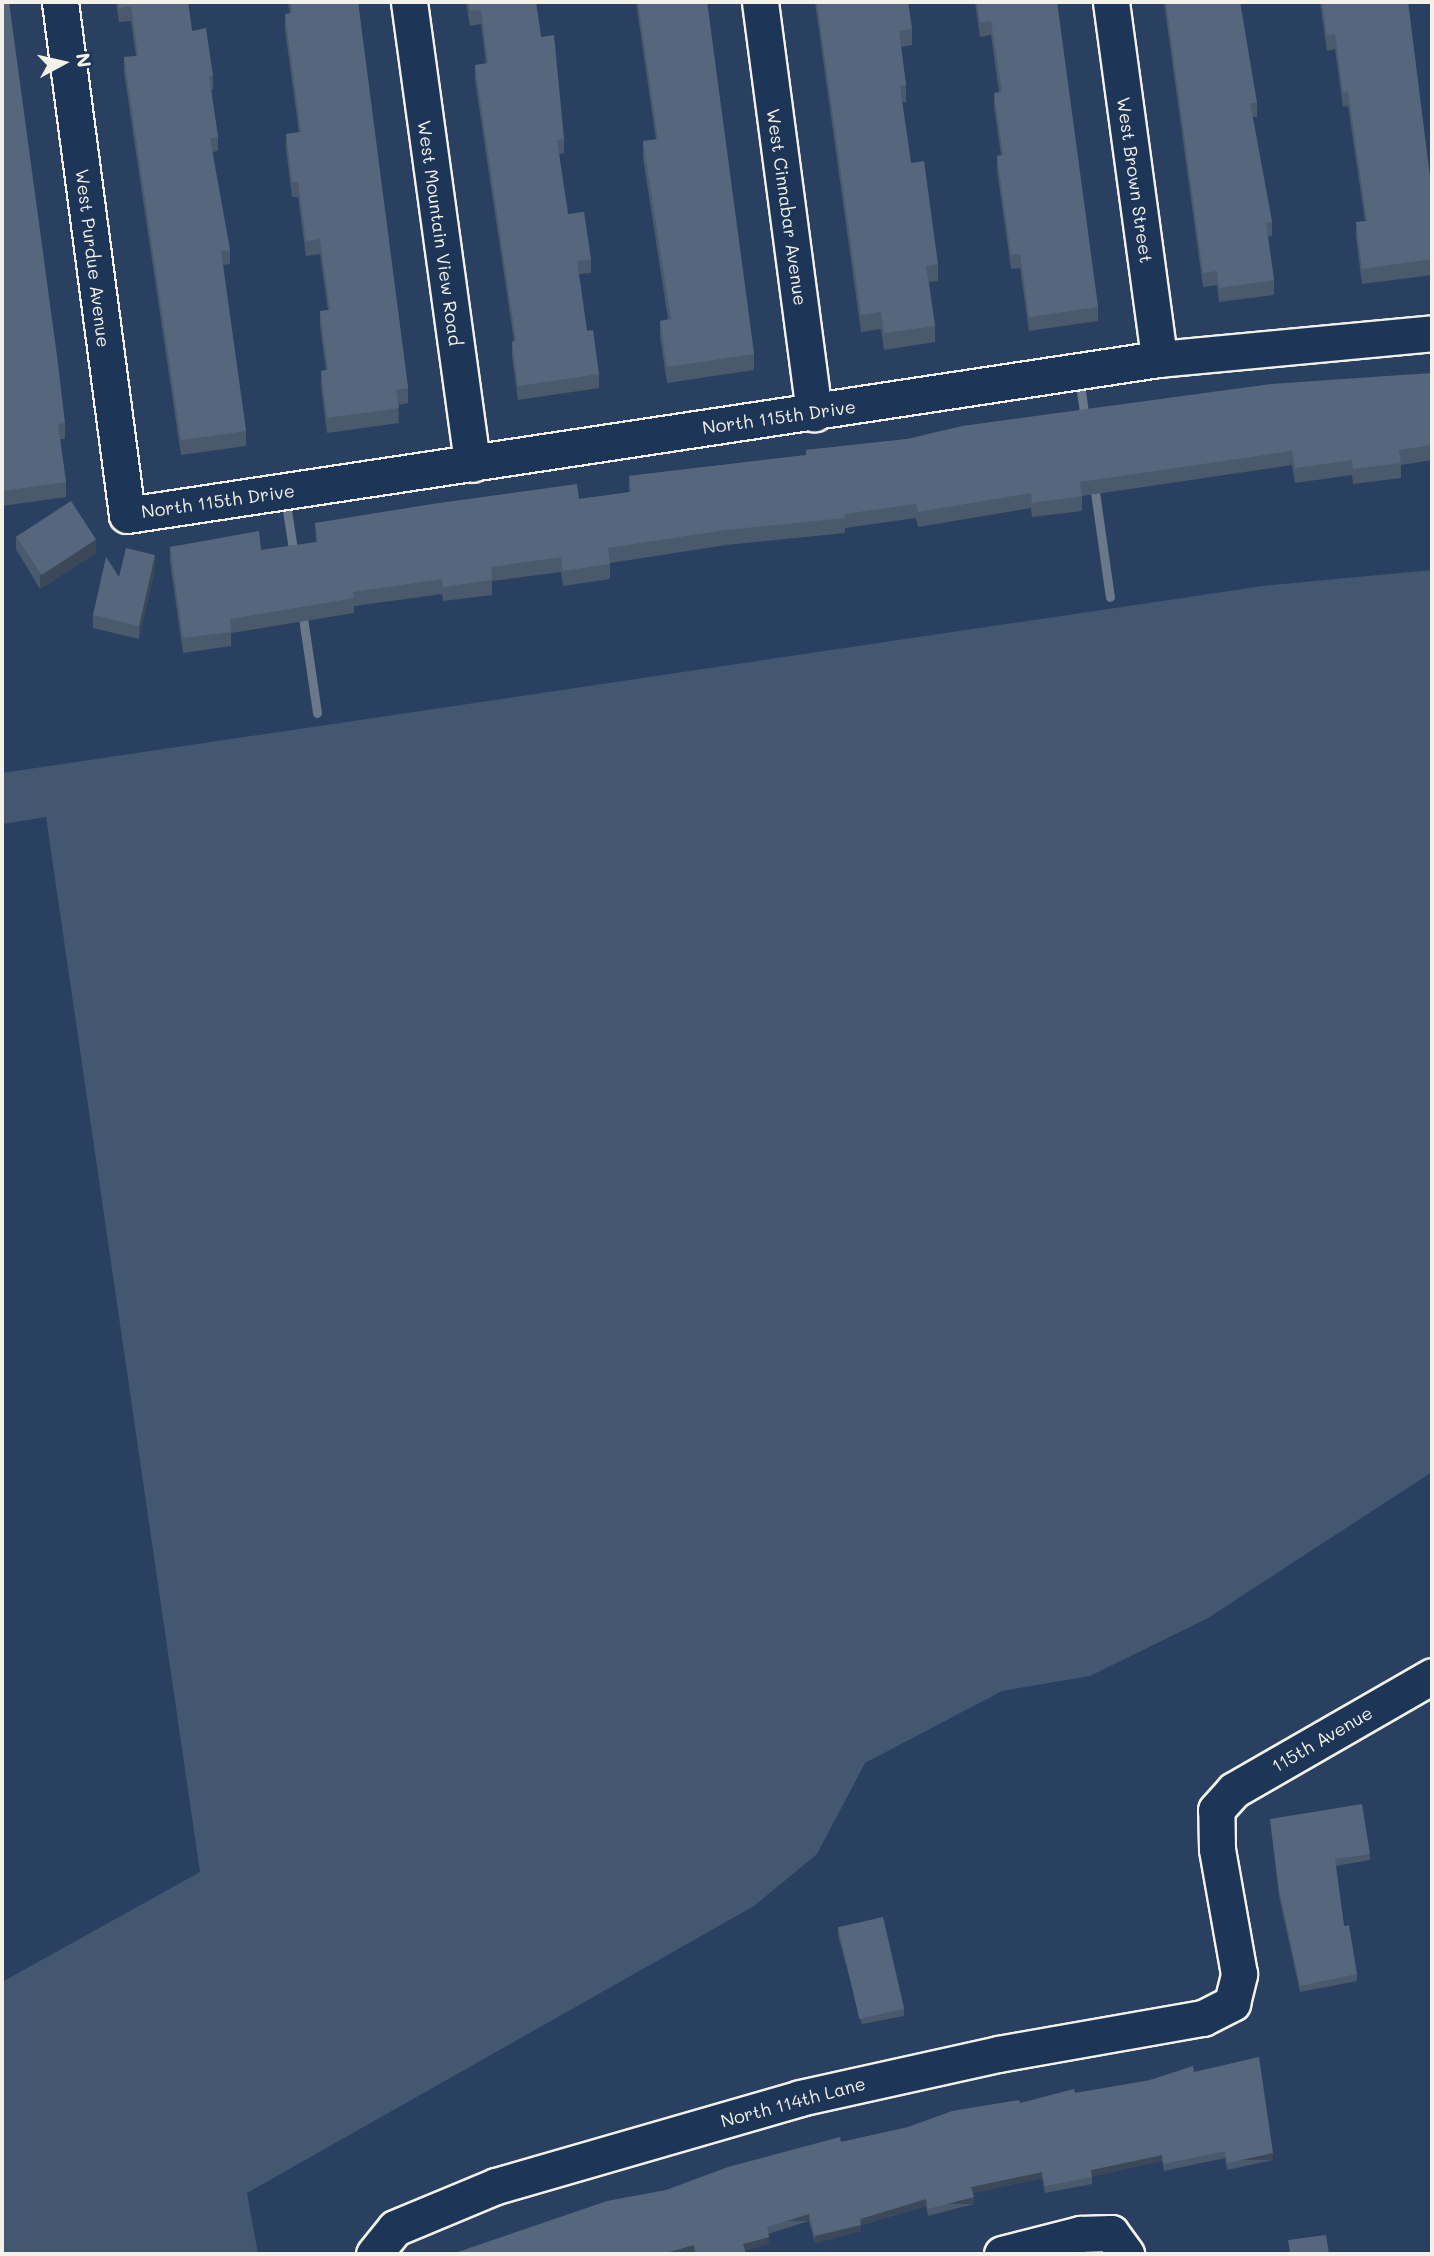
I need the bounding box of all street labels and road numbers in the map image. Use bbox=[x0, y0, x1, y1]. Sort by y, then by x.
street label: West Brown Street bbox=[1113, 96, 1157, 264]
street label: West Cinnabar Avenue bbox=[762, 107, 812, 307]
street label: West Mountain View Road bbox=[413, 119, 467, 347]
street label: West Purdue Avenue bbox=[71, 168, 115, 348]
street label: North 115th Drive bbox=[701, 396, 857, 438]
street label: North 115th Drive bbox=[140, 480, 296, 522]
street label: 115th Avenue bbox=[1268, 1701, 1376, 1777]
street label: North 114th Lane bbox=[718, 2072, 868, 2132]

